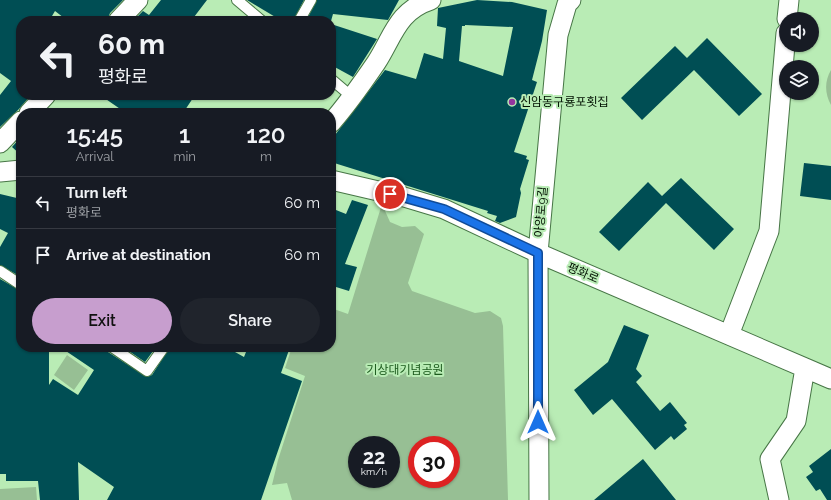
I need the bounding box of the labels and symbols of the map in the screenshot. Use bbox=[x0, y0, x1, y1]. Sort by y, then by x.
place label: 신암동구룡포횟집 bbox=[520, 95, 608, 109]
marker: 신암동구룡포횟집 bbox=[507, 97, 517, 107]
pin bbox=[373, 177, 407, 211]
street label: 아양로9길 bbox=[532, 186, 550, 238]
street label: 평화로 bbox=[565, 260, 601, 286]
park label: 기상대기념공원 bbox=[366, 363, 444, 377]
position arrow bbox=[517, 401, 559, 443]
speed limit sign: 30 bbox=[408, 436, 460, 488]

